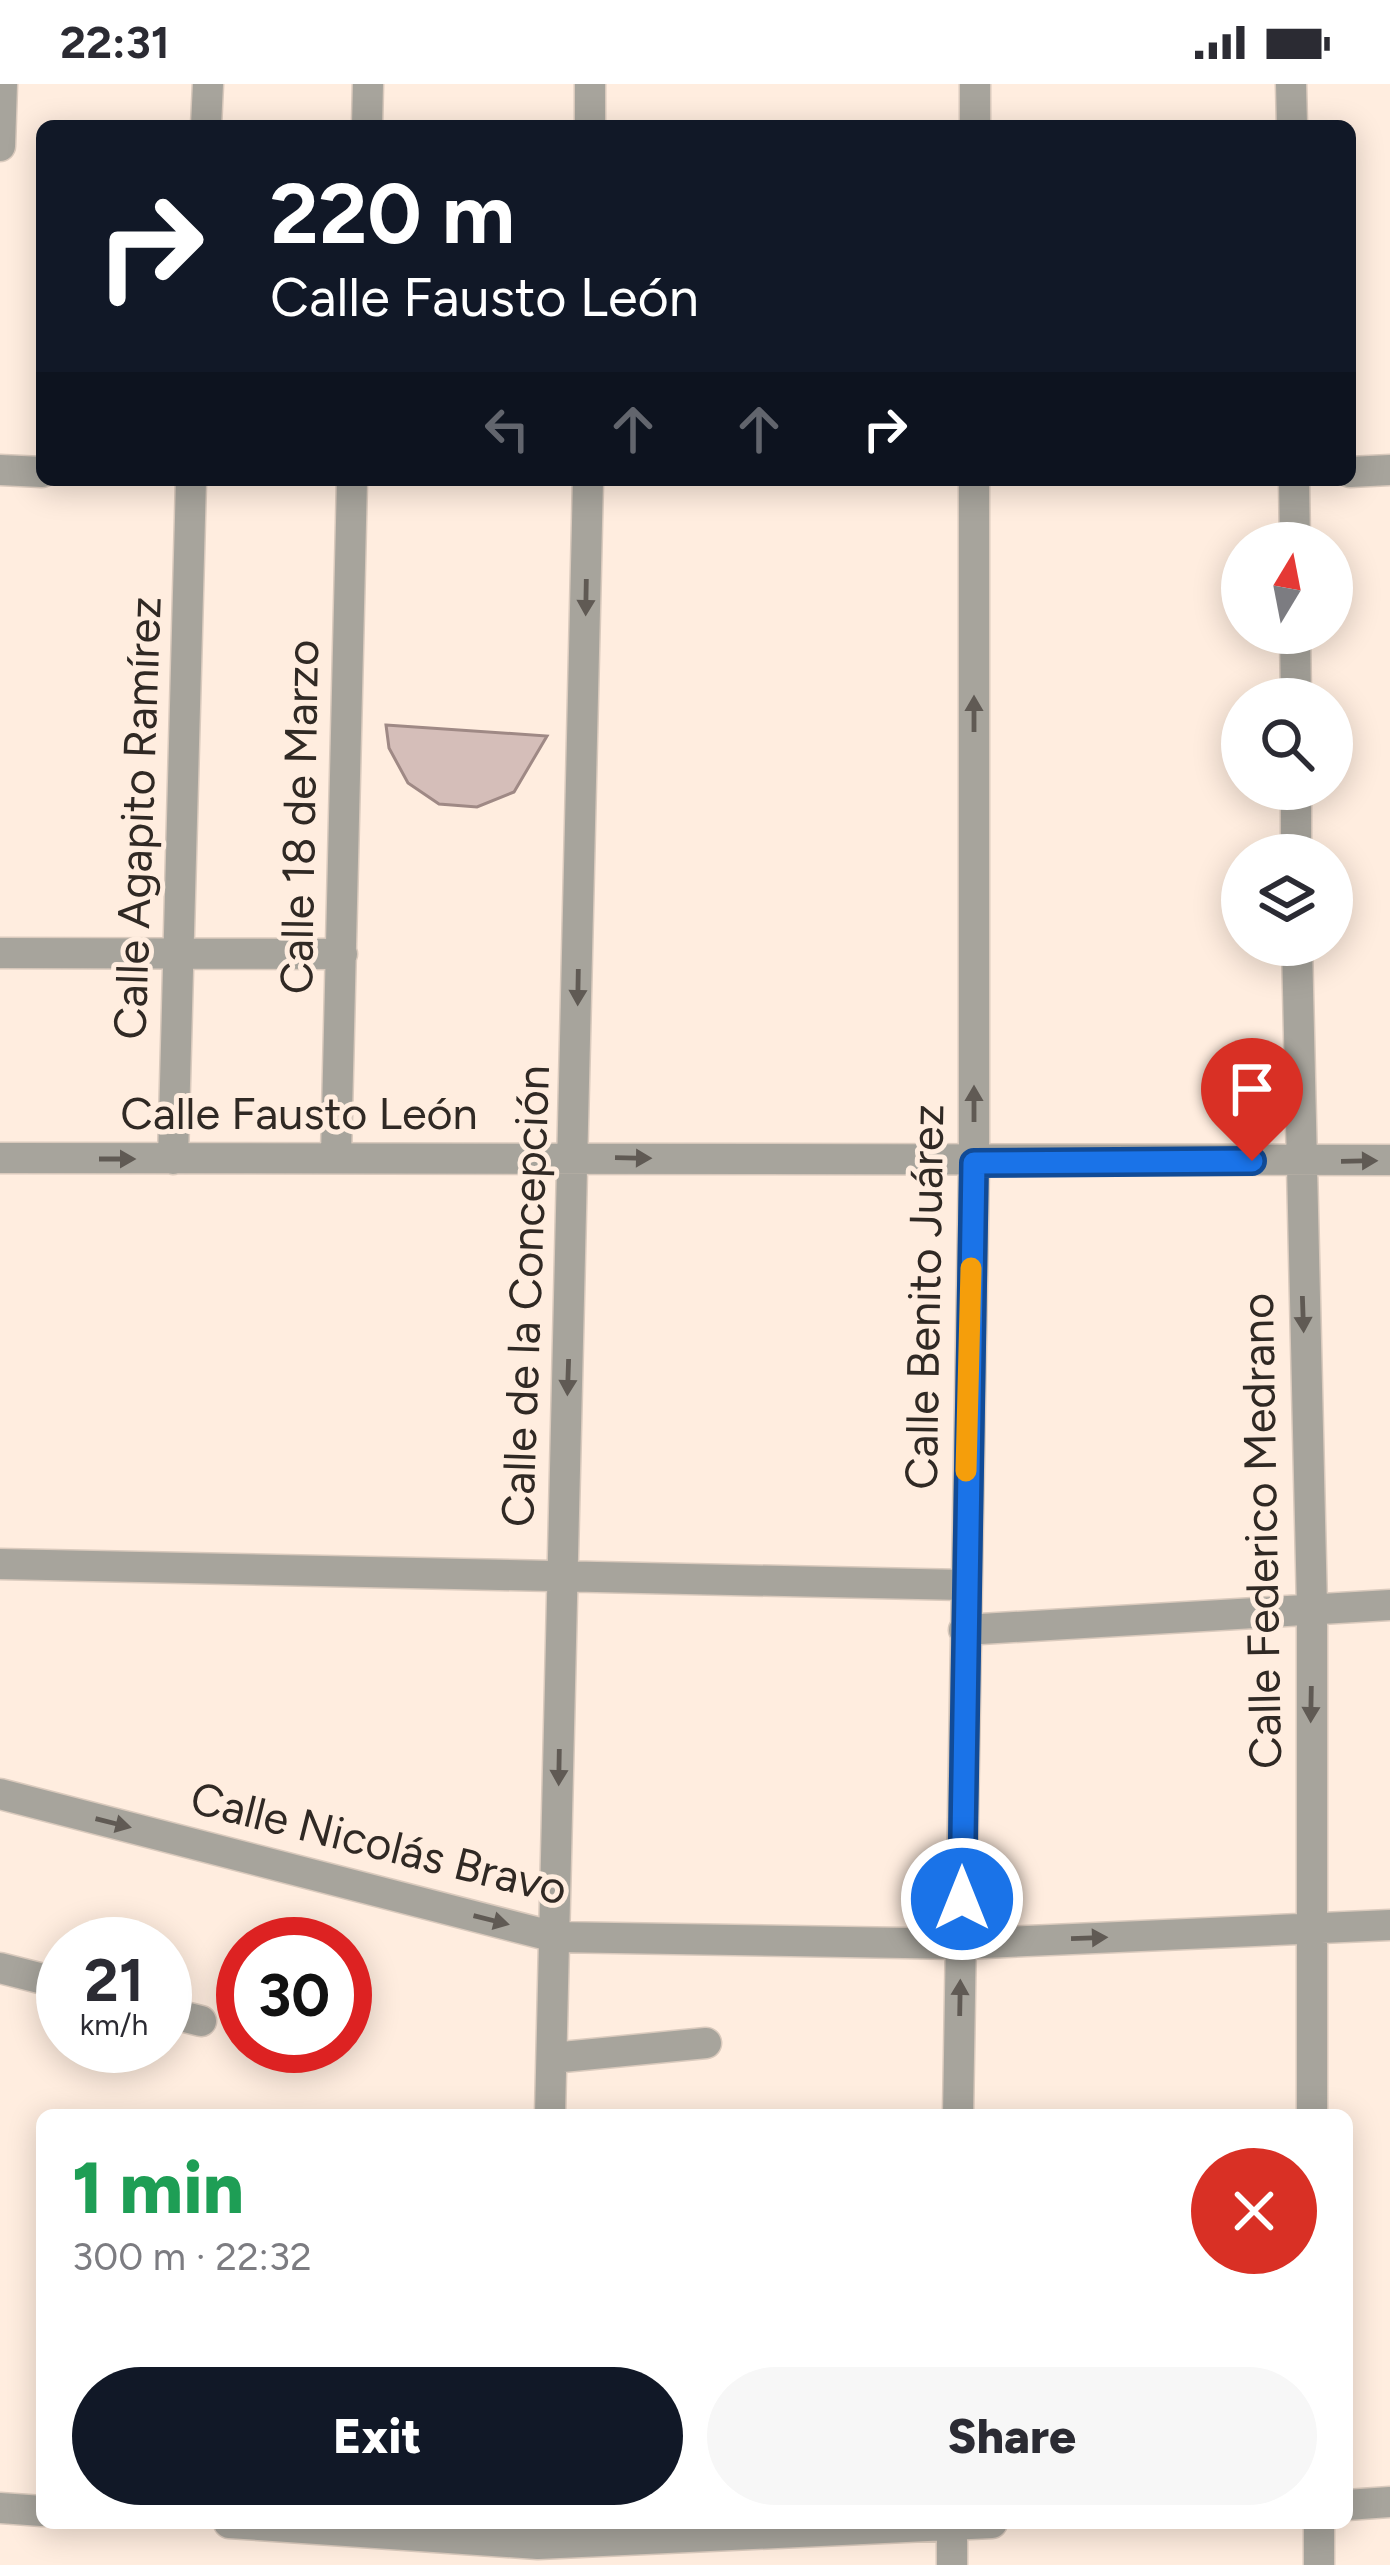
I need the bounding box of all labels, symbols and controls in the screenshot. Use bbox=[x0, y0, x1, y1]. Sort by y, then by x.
text: 22:31 bbox=[60, 15, 170, 69]
text: 220 m bbox=[270, 163, 515, 264]
icon: right bbox=[72, 168, 228, 324]
text: Calle Fausto León bbox=[270, 265, 699, 330]
icon: left bbox=[474, 396, 540, 462]
icon: ahead bbox=[600, 396, 666, 462]
icon: ahead bbox=[726, 396, 792, 462]
icon: right bbox=[852, 396, 918, 462]
north arrow bbox=[1221, 522, 1353, 654]
map controls bbox=[1221, 522, 1353, 966]
one-way arrow bbox=[576, 579, 596, 617]
street label: Calle Agapito Ramírez bbox=[102, 596, 172, 1040]
street label: Calle 18 de Marzo bbox=[269, 639, 329, 995]
button: search bbox=[1221, 678, 1353, 810]
one-way arrow bbox=[964, 694, 984, 732]
button: layers bbox=[1221, 834, 1353, 966]
one-way arrow bbox=[568, 969, 587, 1007]
pin bbox=[1201, 1038, 1303, 1161]
icon: arrive bbox=[1219, 1056, 1285, 1122]
street label: Calle de la Concepción bbox=[490, 1064, 560, 1528]
one-way arrow bbox=[964, 1084, 984, 1122]
street label: Calle Fausto León bbox=[120, 1086, 478, 1140]
street label: Calle Benito Juárez bbox=[894, 1104, 954, 1490]
one-way arrow bbox=[99, 1149, 137, 1169]
one-way arrow bbox=[615, 1149, 653, 1168]
one-way arrow bbox=[1341, 1151, 1379, 1170]
street label: Calle Federico Medrano bbox=[1230, 1292, 1292, 1770]
one-way arrow bbox=[1294, 1296, 1313, 1334]
one-way arrow bbox=[559, 1359, 578, 1397]
one-way arrow bbox=[1301, 1686, 1321, 1724]
one-way arrow bbox=[549, 1749, 568, 1787]
street label: Calle Nicolás Bravo bbox=[185, 1770, 573, 1916]
one-way arrow bbox=[95, 1815, 132, 1834]
position arrow bbox=[899, 1836, 1025, 1962]
one-way arrow bbox=[473, 1912, 510, 1931]
speed limit sign: 30 bbox=[216, 1917, 372, 2073]
one-way arrow bbox=[1071, 1928, 1109, 1947]
text: 21 bbox=[84, 1944, 144, 2016]
one-way arrow bbox=[950, 1978, 970, 2016]
text: km/h bbox=[80, 2006, 148, 2043]
text: 1 min bbox=[72, 2145, 244, 2231]
button: close bbox=[1191, 2148, 1317, 2274]
text: 300 m · 22:32 bbox=[72, 2233, 312, 2280]
button: Exit bbox=[72, 2367, 683, 2505]
button: Share bbox=[707, 2367, 1317, 2505]

